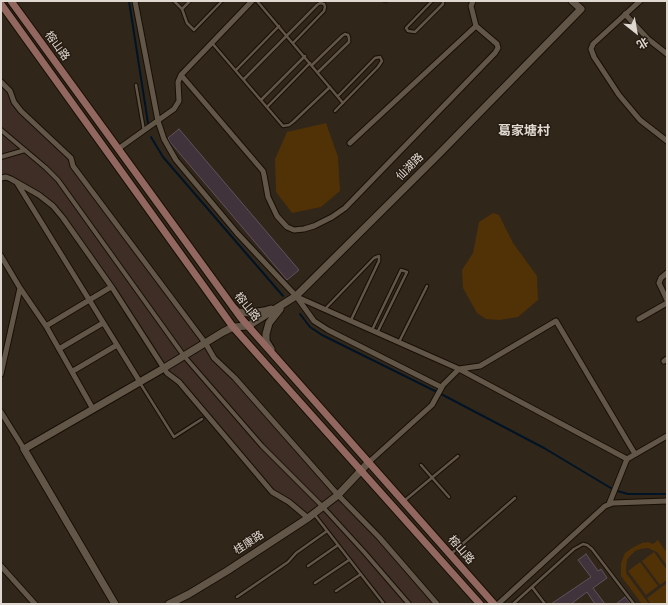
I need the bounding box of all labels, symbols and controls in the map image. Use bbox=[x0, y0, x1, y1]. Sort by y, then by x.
north arrow bbox=[616, 12, 656, 52]
street label: 榕山路 bbox=[42, 29, 72, 63]
text: 北 bbox=[634, 34, 651, 51]
district label: 葛家塘村 bbox=[498, 123, 550, 139]
street label: 仙湖路 bbox=[394, 151, 426, 183]
street label: 榕山路 bbox=[231, 290, 263, 324]
street label: 桂康路 bbox=[232, 528, 266, 558]
street label: 榕山路 bbox=[445, 533, 477, 567]

